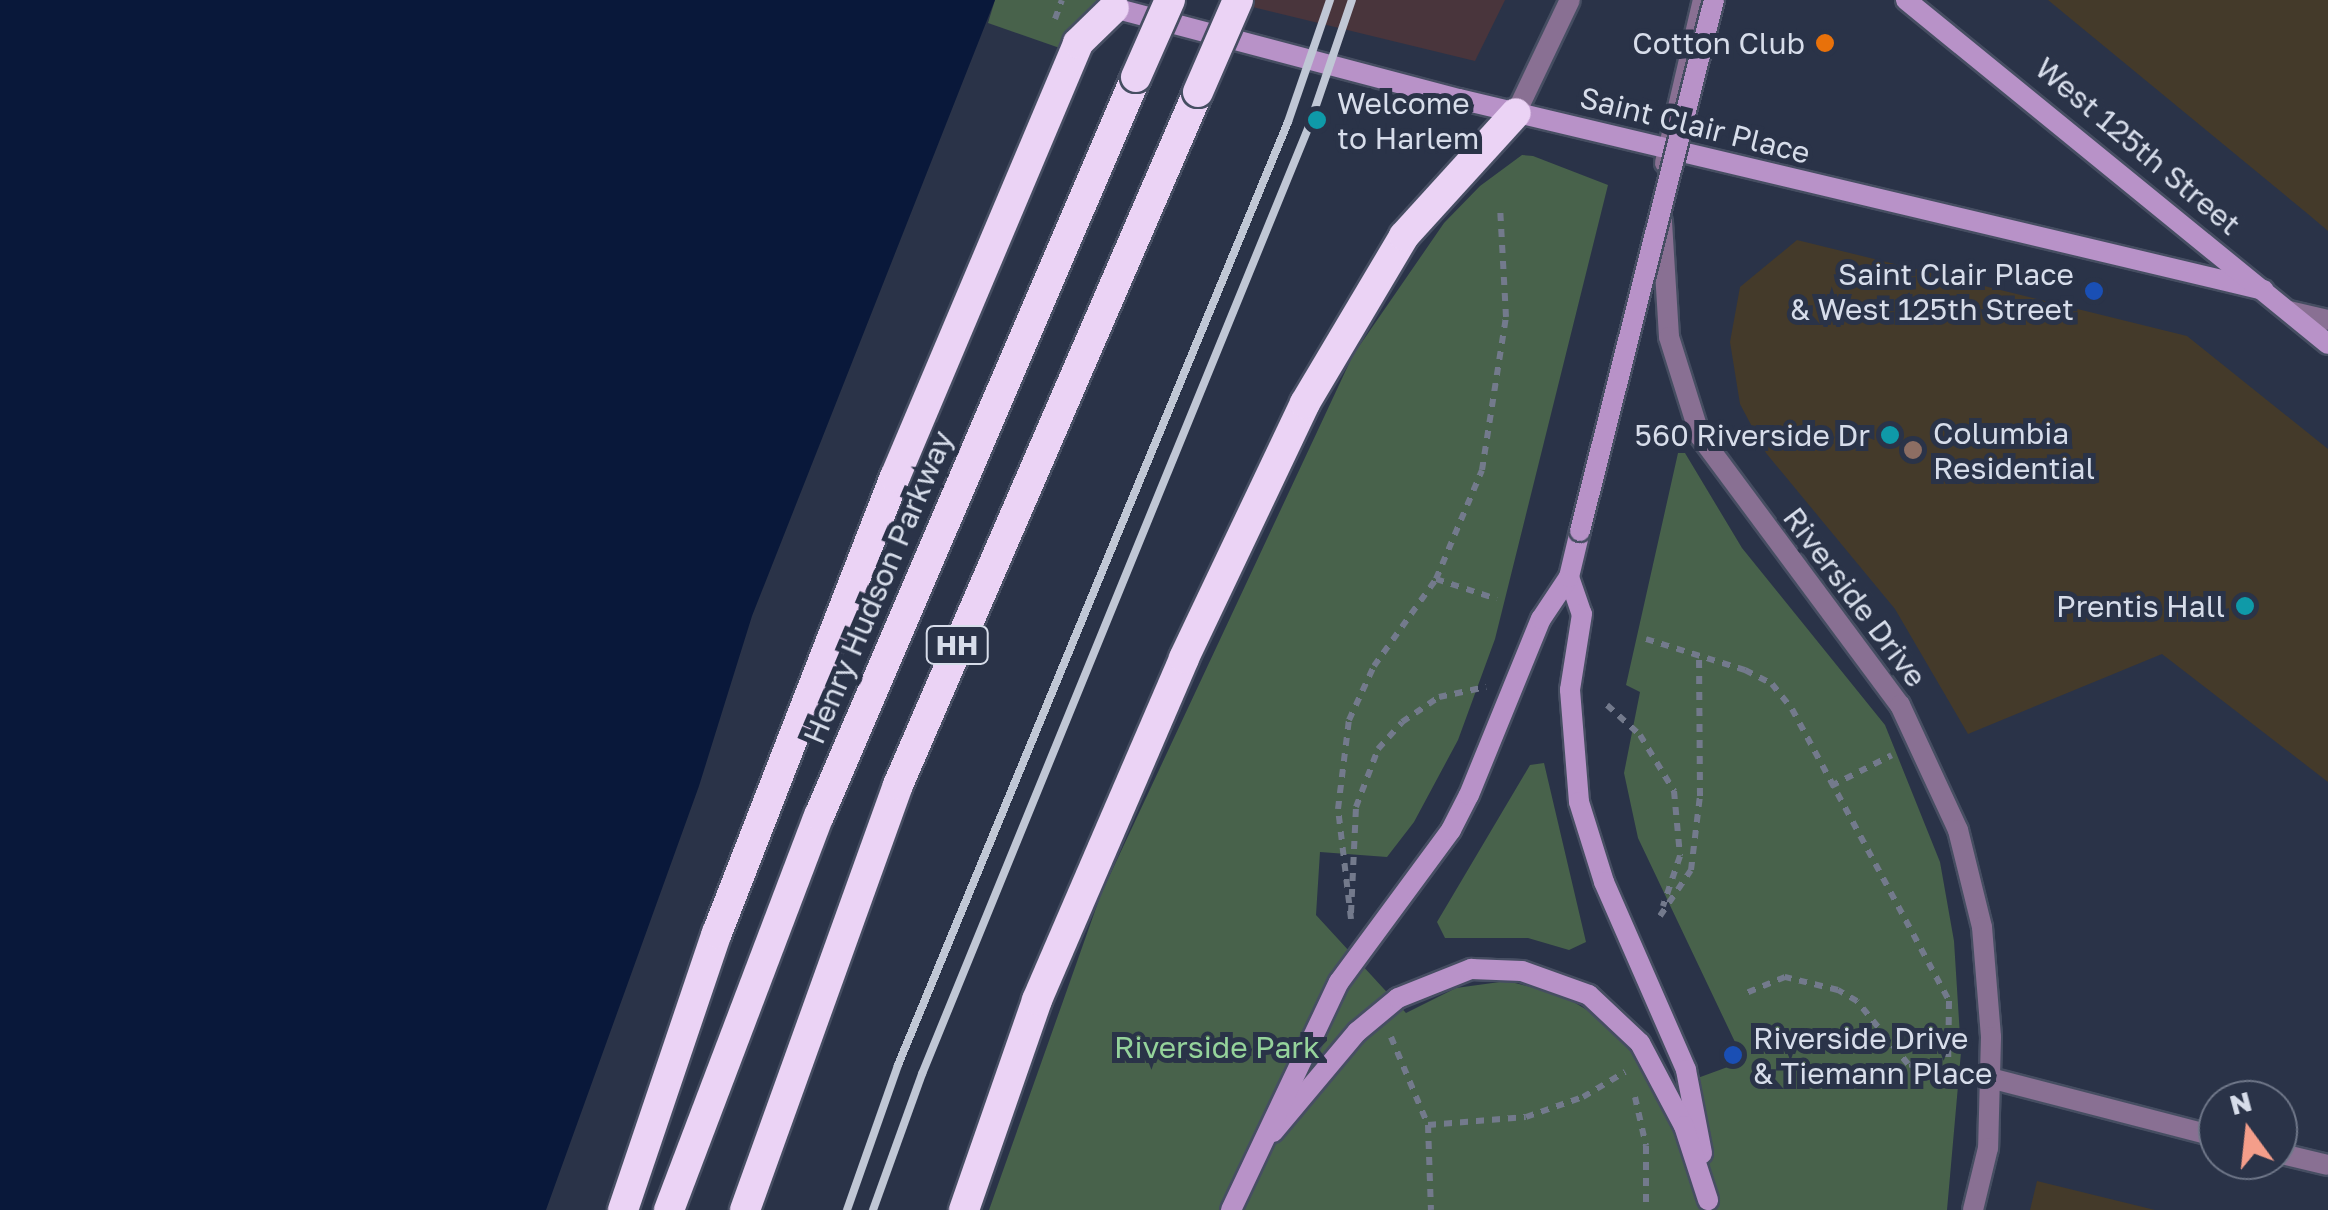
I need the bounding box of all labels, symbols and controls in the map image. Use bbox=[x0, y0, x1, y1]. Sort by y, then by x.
place label: Cotton Club bbox=[1632, 25, 1805, 61]
marker: Cotton Club bbox=[1814, 32, 1836, 54]
street label: West 125th Street bbox=[2028, 50, 2248, 242]
street label: Saint Clair Place bbox=[1576, 79, 1814, 171]
place label: Welcome to Harlem bbox=[1337, 85, 1479, 156]
marker: Welcome to Harlem bbox=[1306, 109, 1328, 131]
place label: Saint Clair Place & West 125th Street bbox=[1790, 256, 2074, 326]
marker: Saint Clair Place & West 125th Street bbox=[2083, 280, 2105, 302]
place label: Columbia Residential bbox=[1933, 415, 2095, 486]
place label: 560 Riverside Dr bbox=[1635, 417, 1870, 453]
marker: 560 Riverside Dr bbox=[1879, 424, 1901, 446]
street label: Henry Hudson Parkway bbox=[796, 425, 960, 749]
marker: Columbia Residential bbox=[1902, 439, 1924, 461]
street label: Riverside Drive bbox=[1776, 500, 1934, 694]
place label: Prentis Hall bbox=[2056, 588, 2225, 624]
marker: Prentis Hall bbox=[2234, 595, 2256, 617]
road number: HH bbox=[924, 622, 990, 668]
place label: Riverside Drive & Tiemann Place bbox=[1753, 1020, 1992, 1090]
park label: Riverside Park bbox=[1114, 1029, 1320, 1065]
marker: Riverside Drive & Tiemann Place bbox=[1722, 1044, 1744, 1066]
north arrow bbox=[2198, 1080, 2298, 1180]
text: N bbox=[2226, 1084, 2255, 1121]

